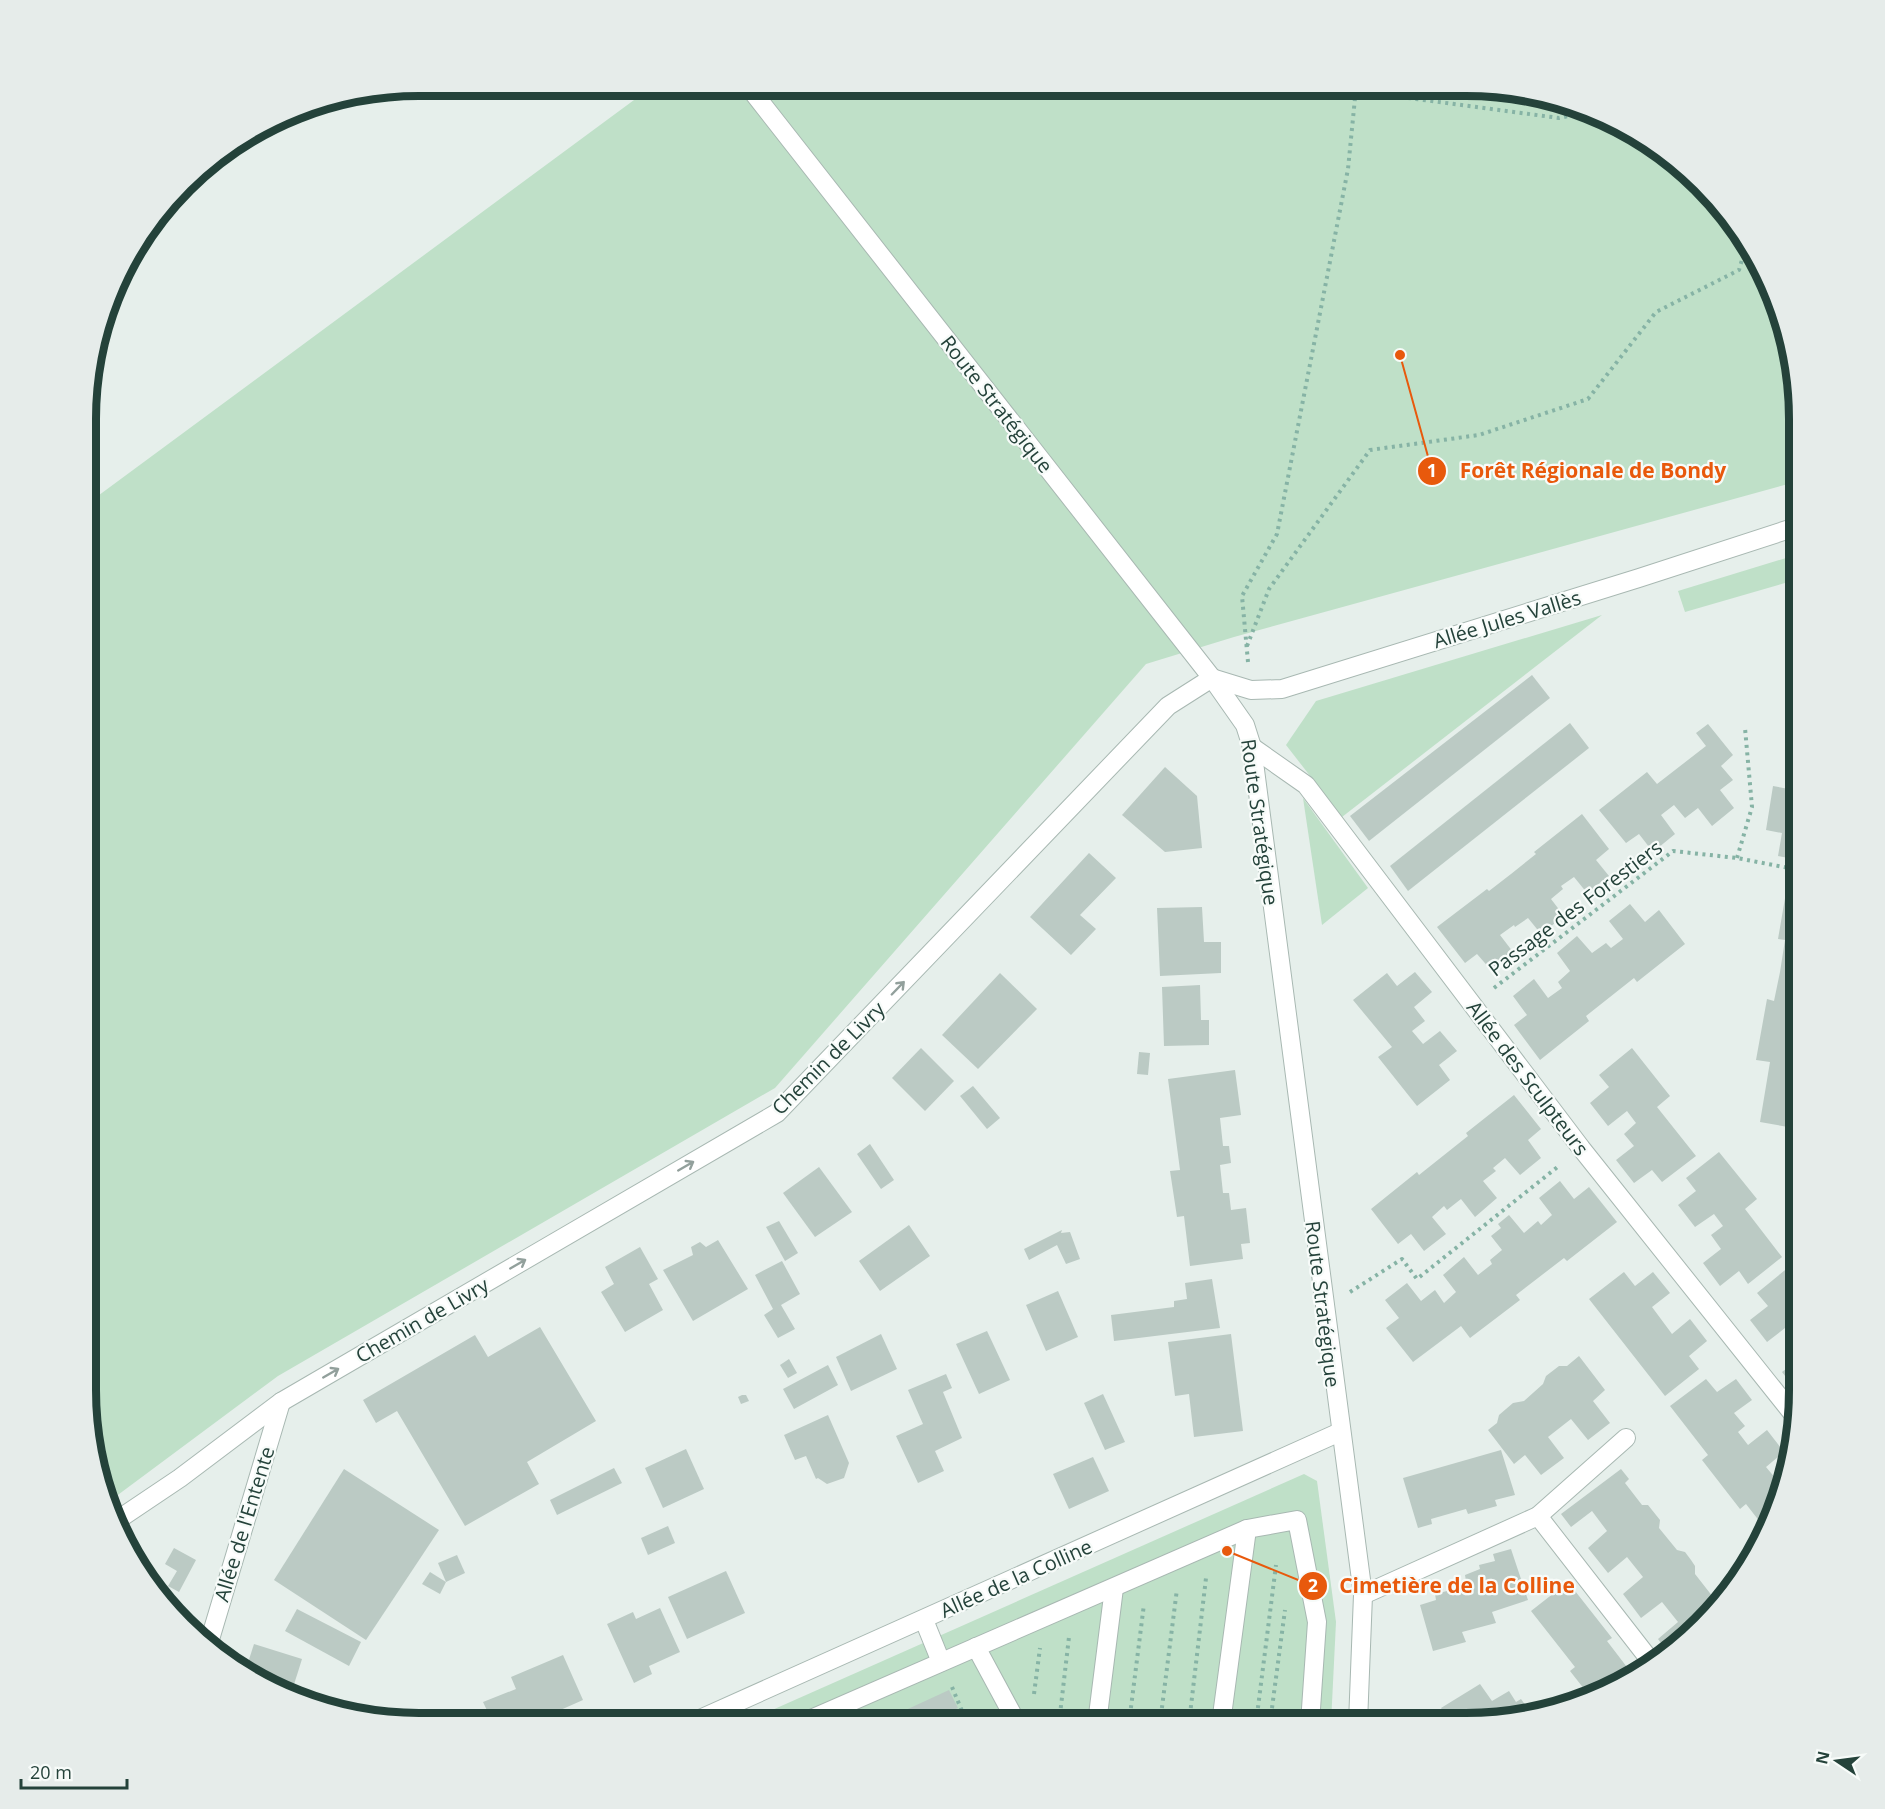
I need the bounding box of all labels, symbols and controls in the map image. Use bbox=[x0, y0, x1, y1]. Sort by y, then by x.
street label: Route Stratégique bbox=[935, 330, 1059, 478]
callout: Forêt Régionale de Bondy bbox=[1417, 451, 1738, 490]
text: Forêt Régionale de Bondy bbox=[1460, 456, 1726, 484]
text: 1 bbox=[1427, 458, 1437, 482]
street label: Allée Jules Vallès bbox=[1430, 584, 1584, 654]
street label: Route Stratégique bbox=[1235, 737, 1285, 907]
street label: Passage des Forestiers bbox=[1483, 834, 1667, 982]
one-way arrow bbox=[890, 980, 905, 995]
street label: Chemin de Livry bbox=[766, 995, 891, 1120]
street label: Allée des Sculpteurs bbox=[1461, 995, 1595, 1161]
one-way arrow bbox=[677, 1160, 695, 1171]
street label: Route Stratégique bbox=[1299, 1219, 1347, 1389]
one-way arrow bbox=[509, 1258, 526, 1270]
street label: Chemin de Livry bbox=[351, 1270, 494, 1369]
one-way arrow bbox=[322, 1366, 339, 1378]
street label: Allée de l'Entente bbox=[208, 1443, 280, 1605]
street label: Allée de la Colline bbox=[936, 1532, 1096, 1624]
callout: Cimetière de la Colline bbox=[1298, 1566, 1587, 1605]
text: Cimetière de la Colline bbox=[1339, 1571, 1575, 1599]
text: 2 bbox=[1308, 1573, 1318, 1597]
north arrow bbox=[1807, 1731, 1867, 1791]
text: N bbox=[1810, 1749, 1835, 1766]
scale bar bbox=[21, 1752, 128, 1790]
text: 20 m bbox=[30, 1760, 72, 1784]

